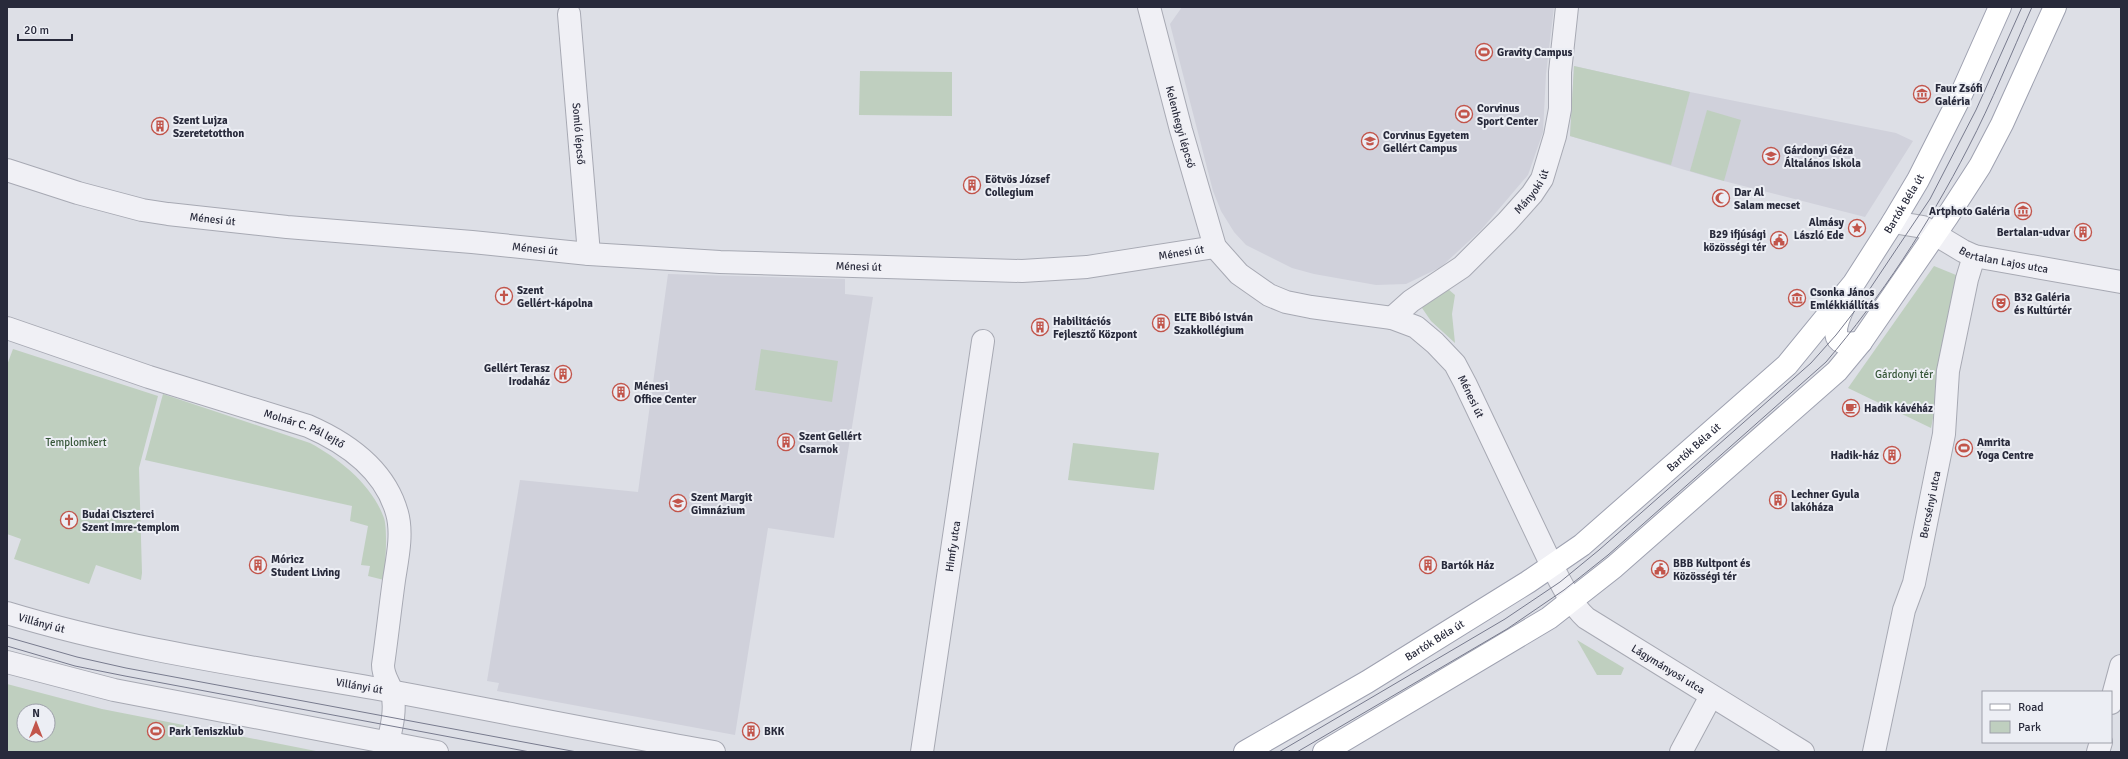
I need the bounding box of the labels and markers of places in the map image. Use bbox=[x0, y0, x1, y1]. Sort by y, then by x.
sports icon: Gravity Campus bbox=[1474, 42, 1494, 62]
place label: Gravity Campus bbox=[1497, 46, 1573, 59]
place label: Faur Zsófi Galéria bbox=[1935, 82, 1983, 108]
museum icon: Faur Zsófi Galéria bbox=[1912, 84, 1932, 104]
place label: Corvinus Sport Center bbox=[1477, 102, 1539, 128]
sports icon: Corvinus Sport Center bbox=[1454, 104, 1474, 124]
place label: Szent Lujza Szeretetotthon bbox=[173, 114, 244, 140]
building icon: Szent Lujza Szeretetotthon bbox=[150, 116, 170, 136]
place label: Corvinus Egyetem Gellért Campus bbox=[1383, 129, 1469, 155]
school or university icon: Corvinus Egyetem Gellért Campus bbox=[1360, 131, 1380, 151]
place label: Gárdonyi Géza Általános Iskola bbox=[1784, 144, 1861, 170]
school or university icon: Gárdonyi Géza Általános Iskola bbox=[1761, 146, 1781, 166]
place label: Eötvös József Collegium bbox=[985, 173, 1051, 199]
building icon: Eötvös József Collegium bbox=[962, 175, 982, 195]
place label: Dar Al Salam mecset bbox=[1734, 186, 1800, 212]
mosque icon: Dar Al Salam mecset bbox=[1711, 188, 1731, 208]
museum icon: Artphoto Galéria bbox=[2013, 201, 2033, 221]
place label: Artphoto Galéria bbox=[1929, 205, 2010, 218]
place label: Almásy László Ede bbox=[1794, 216, 1845, 242]
place icon: Almásy László Ede bbox=[1847, 218, 1867, 238]
building icon: Bertalan-udvar bbox=[2073, 222, 2093, 242]
place label: Bertalan-udvar bbox=[1997, 226, 2071, 239]
place label: B29 ifjúsági közösségi tér bbox=[1704, 228, 1767, 254]
public building icon: B29 ifjúsági közösségi tér bbox=[1769, 230, 1789, 250]
place label: Szent Gellért-kápolna bbox=[517, 284, 593, 310]
church icon: Szent Gellért-kápolna bbox=[494, 286, 514, 306]
place label: Csonka János Emlékkiállítás bbox=[1810, 286, 1879, 312]
museum icon: Csonka János Emlékkiállítás bbox=[1787, 288, 1807, 308]
place label: B32 Galéria és Kultúrtér bbox=[2014, 291, 2072, 317]
theatre icon: B32 Galéria és Kultúrtér bbox=[1991, 293, 2011, 313]
place label: ELTE Bibó István Szakkollégium bbox=[1174, 311, 1253, 337]
building icon: ELTE Bibó István Szakkollégium bbox=[1151, 313, 1171, 333]
place label: Habilitációs Fejlesztő Központ bbox=[1053, 315, 1137, 341]
building icon: Habilitációs Fejlesztő Központ bbox=[1030, 317, 1050, 337]
place label: Gellért Terasz Irodaház bbox=[484, 362, 550, 388]
building icon: Gellért Terasz Irodaház bbox=[553, 364, 573, 384]
place label: Ménesi Office Center bbox=[634, 380, 697, 406]
building icon: Ménesi Office Center bbox=[611, 382, 631, 402]
cafe icon: Hadik kávéház bbox=[1841, 398, 1861, 418]
place label: Hadik kávéház bbox=[1864, 402, 1933, 415]
place label: Szent Gellért Csarnok bbox=[799, 430, 862, 456]
building icon: Szent Gellért Csarnok bbox=[776, 432, 796, 452]
place label: Amrita Yoga Centre bbox=[1976, 436, 2034, 462]
sports icon: Amrita Yoga Centre bbox=[1954, 438, 1974, 458]
building icon: Hadik-ház bbox=[1882, 445, 1902, 465]
place label: Hadik-ház bbox=[1830, 449, 1879, 462]
place label: Lechner Gyula lakóháza bbox=[1791, 488, 1860, 514]
building icon: Lechner Gyula lakóháza bbox=[1768, 490, 1788, 510]
place label: Szent Margit Gimnázium bbox=[691, 491, 752, 517]
school or university icon: Szent Margit Gimnázium bbox=[668, 493, 688, 513]
place label: Budai Ciszterci Szent Imre-templom bbox=[82, 508, 180, 534]
church icon: Budai Ciszterci Szent Imre-templom bbox=[59, 510, 79, 530]
place label: Móricz Student Living bbox=[271, 553, 340, 579]
building icon: Móricz Student Living bbox=[248, 555, 268, 575]
building icon: Bartók Ház bbox=[1418, 555, 1438, 575]
place label: BBB Kultpont és Közösségi tér bbox=[1673, 557, 1750, 583]
place label: Bartók Ház bbox=[1441, 559, 1494, 572]
public building icon: BBB Kultpont és Közösségi tér bbox=[1650, 559, 1670, 579]
sports icon: Park Teniszklub bbox=[146, 721, 166, 741]
building icon: BKK bbox=[741, 721, 761, 741]
place label: Park Teniszklub bbox=[169, 725, 244, 738]
place label: BKK bbox=[764, 725, 785, 738]

